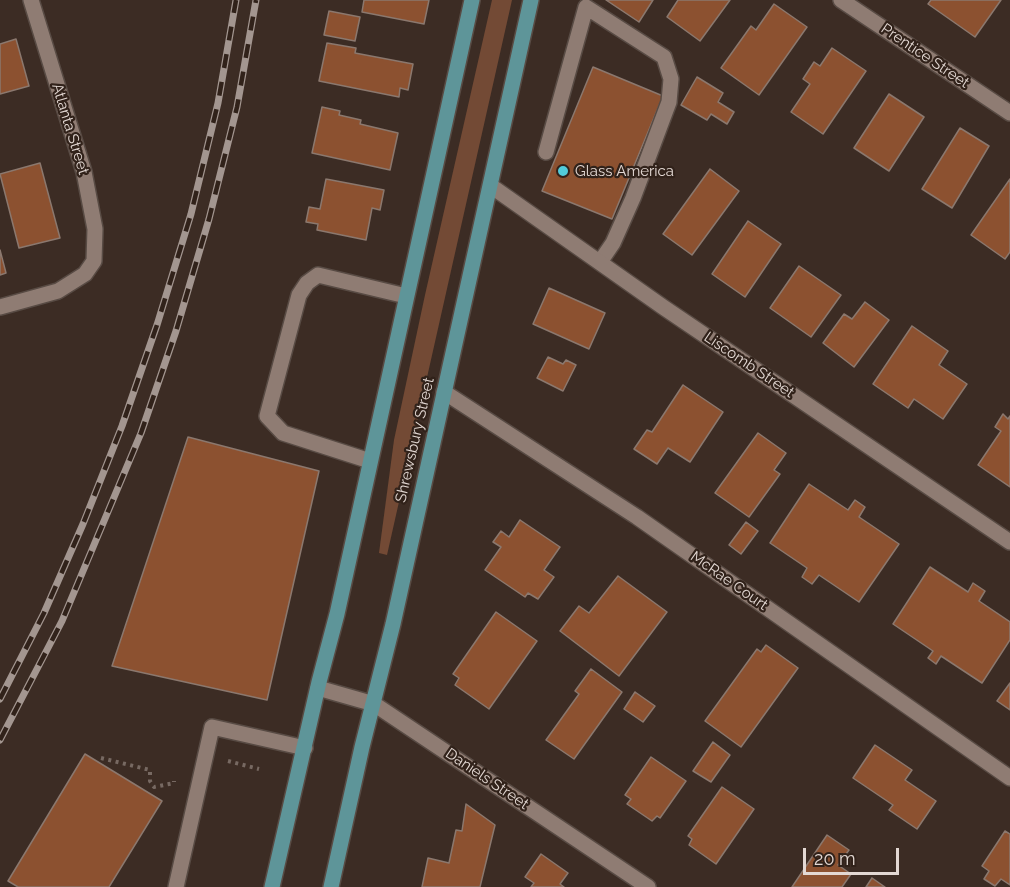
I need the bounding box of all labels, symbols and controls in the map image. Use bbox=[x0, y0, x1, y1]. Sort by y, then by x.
street label: Prentice Street bbox=[877, 20, 973, 92]
street label: Atlanta Street bbox=[48, 81, 92, 177]
place label: Glass America bbox=[575, 162, 674, 180]
marker: Glass America bbox=[556, 164, 570, 178]
street label: Liscomb Street bbox=[701, 328, 797, 402]
street label: Shrewsbury Street bbox=[392, 376, 438, 504]
street label: McRae Court bbox=[687, 548, 771, 614]
street label: Daniels Street bbox=[442, 745, 532, 813]
scale bar bbox=[806, 836, 902, 874]
text: 20 m bbox=[814, 848, 856, 869]

